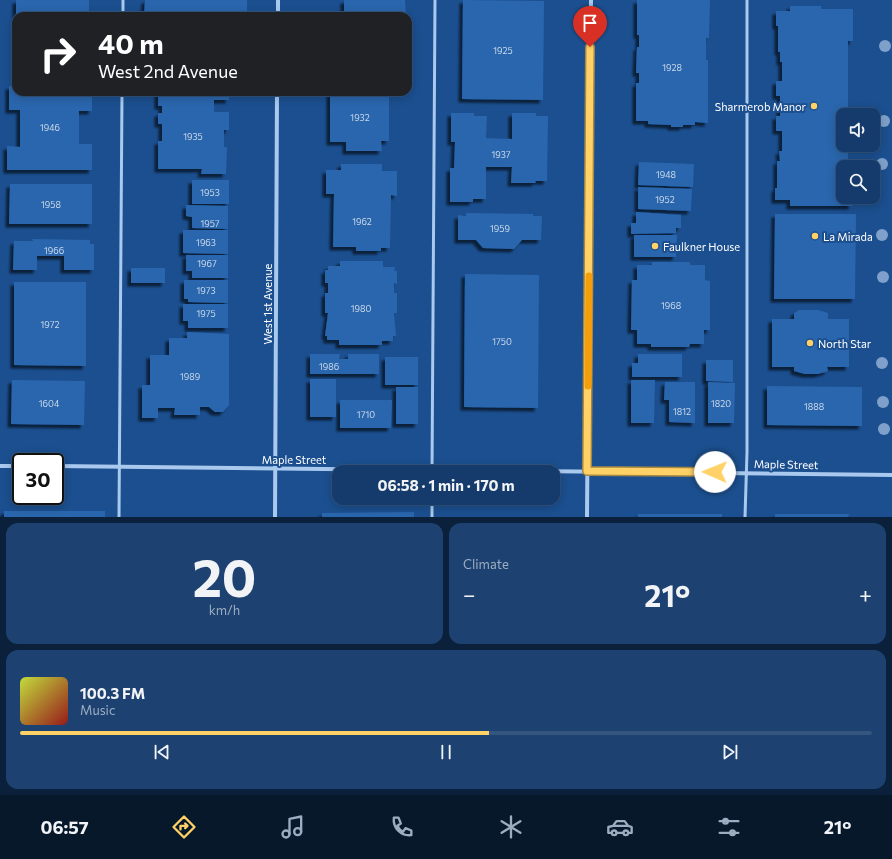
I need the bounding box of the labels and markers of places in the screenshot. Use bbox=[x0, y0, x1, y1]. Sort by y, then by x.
pin bbox=[573, 6, 607, 47]
place label: Sharmerob Manor bbox=[715, 100, 807, 113]
marker: Sharmerob Manor bbox=[809, 101, 819, 111]
place label: La Mirada bbox=[823, 230, 873, 243]
marker: La Mirada bbox=[810, 231, 820, 241]
place label: Faulkner House bbox=[663, 240, 740, 253]
marker: Faulkner House bbox=[650, 241, 660, 251]
place label: North Star bbox=[818, 337, 872, 350]
marker: North Star bbox=[805, 338, 815, 348]

